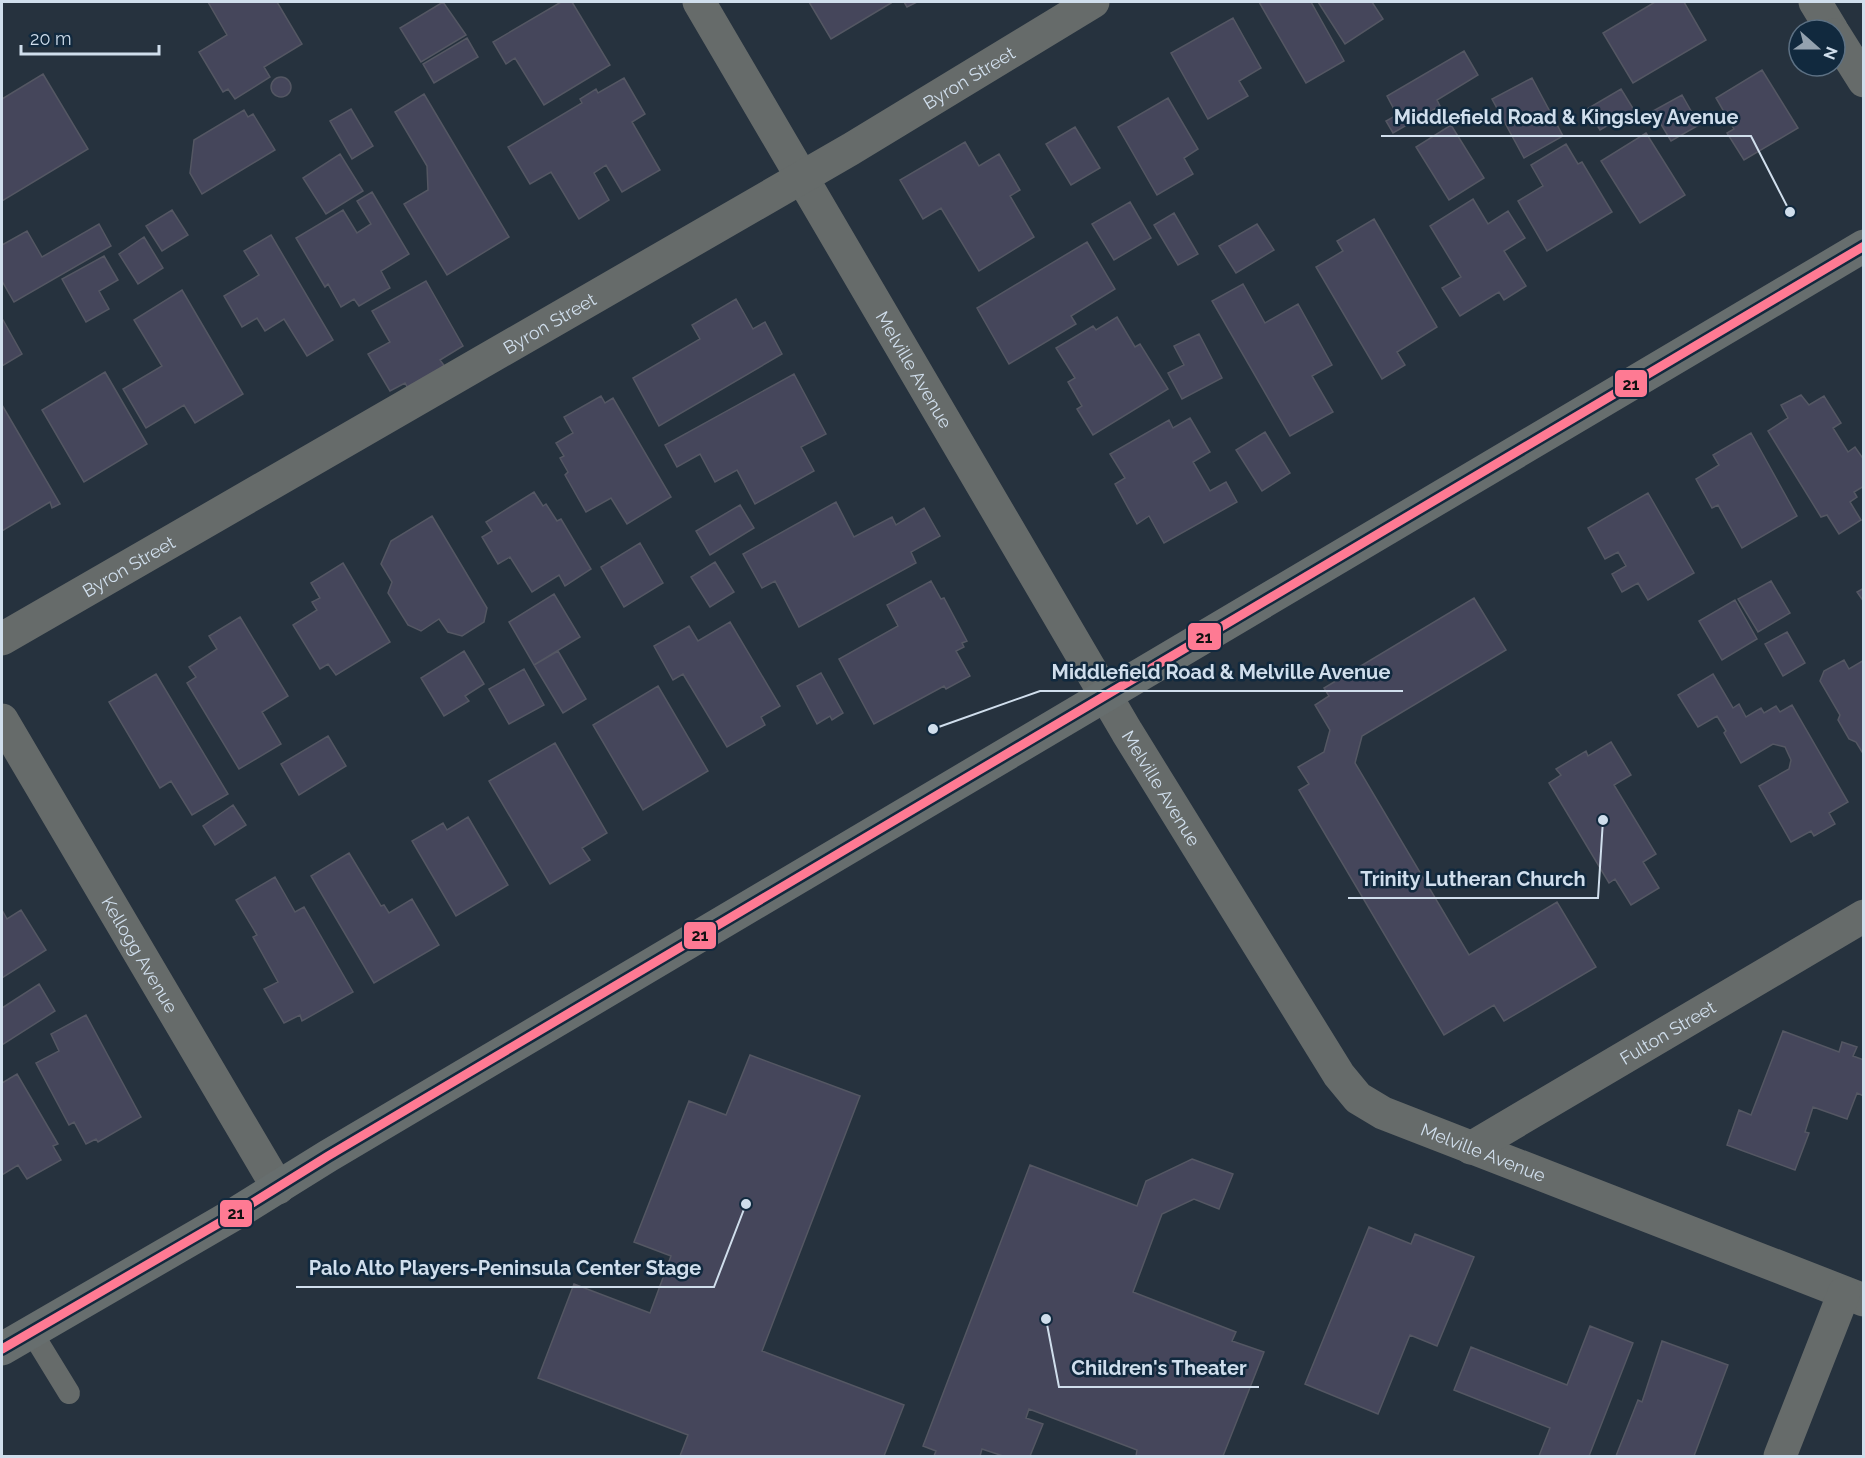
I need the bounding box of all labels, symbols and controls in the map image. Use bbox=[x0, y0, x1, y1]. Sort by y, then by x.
scale bar bbox=[21, 18, 159, 56]
north arrow bbox=[1787, 18, 1847, 78]
text: 20 m bbox=[30, 28, 72, 49]
street label: Byron Street bbox=[919, 42, 1018, 113]
text: N bbox=[1819, 44, 1842, 62]
callout: Middlefield Road & Kingsley Avenue bbox=[1381, 98, 1751, 136]
text: Middlefield Road & Kingsley Avenue bbox=[1394, 105, 1738, 129]
street label: Byron Street bbox=[499, 288, 599, 358]
street label: Melville Avenue bbox=[872, 307, 957, 432]
line badge: 21 bbox=[1614, 369, 1648, 398]
text: 21 bbox=[1623, 375, 1640, 394]
street label: Byron Street bbox=[78, 531, 178, 601]
line badge: 21 bbox=[1187, 622, 1222, 651]
text: 21 bbox=[1196, 628, 1213, 647]
callout: Middlefield Road & Melville Avenue bbox=[1040, 653, 1403, 691]
text: Middlefield Road & Melville Avenue bbox=[1052, 660, 1390, 684]
street label: Melville Avenue bbox=[1118, 726, 1205, 850]
callout: Trinity Lutheran Church bbox=[1348, 860, 1598, 898]
text: Trinity Lutheran Church bbox=[1360, 867, 1586, 891]
street label: Kellogg Avenue bbox=[98, 892, 183, 1017]
line badge: 21 bbox=[683, 921, 717, 950]
text: 21 bbox=[692, 926, 709, 945]
street label: Fulton Street bbox=[1616, 996, 1719, 1068]
street label: Melville Avenue bbox=[1418, 1118, 1549, 1186]
line badge: 21 bbox=[219, 1199, 253, 1228]
text: 21 bbox=[228, 1204, 245, 1223]
callout: Palo Alto Players-Peninsula Center Stage bbox=[296, 1249, 714, 1287]
text: Palo Alto Players-Peninsula Center Stage bbox=[309, 1256, 701, 1280]
callout: Children's Theater bbox=[1059, 1349, 1259, 1387]
text: Children's Theater bbox=[1071, 1356, 1247, 1380]

